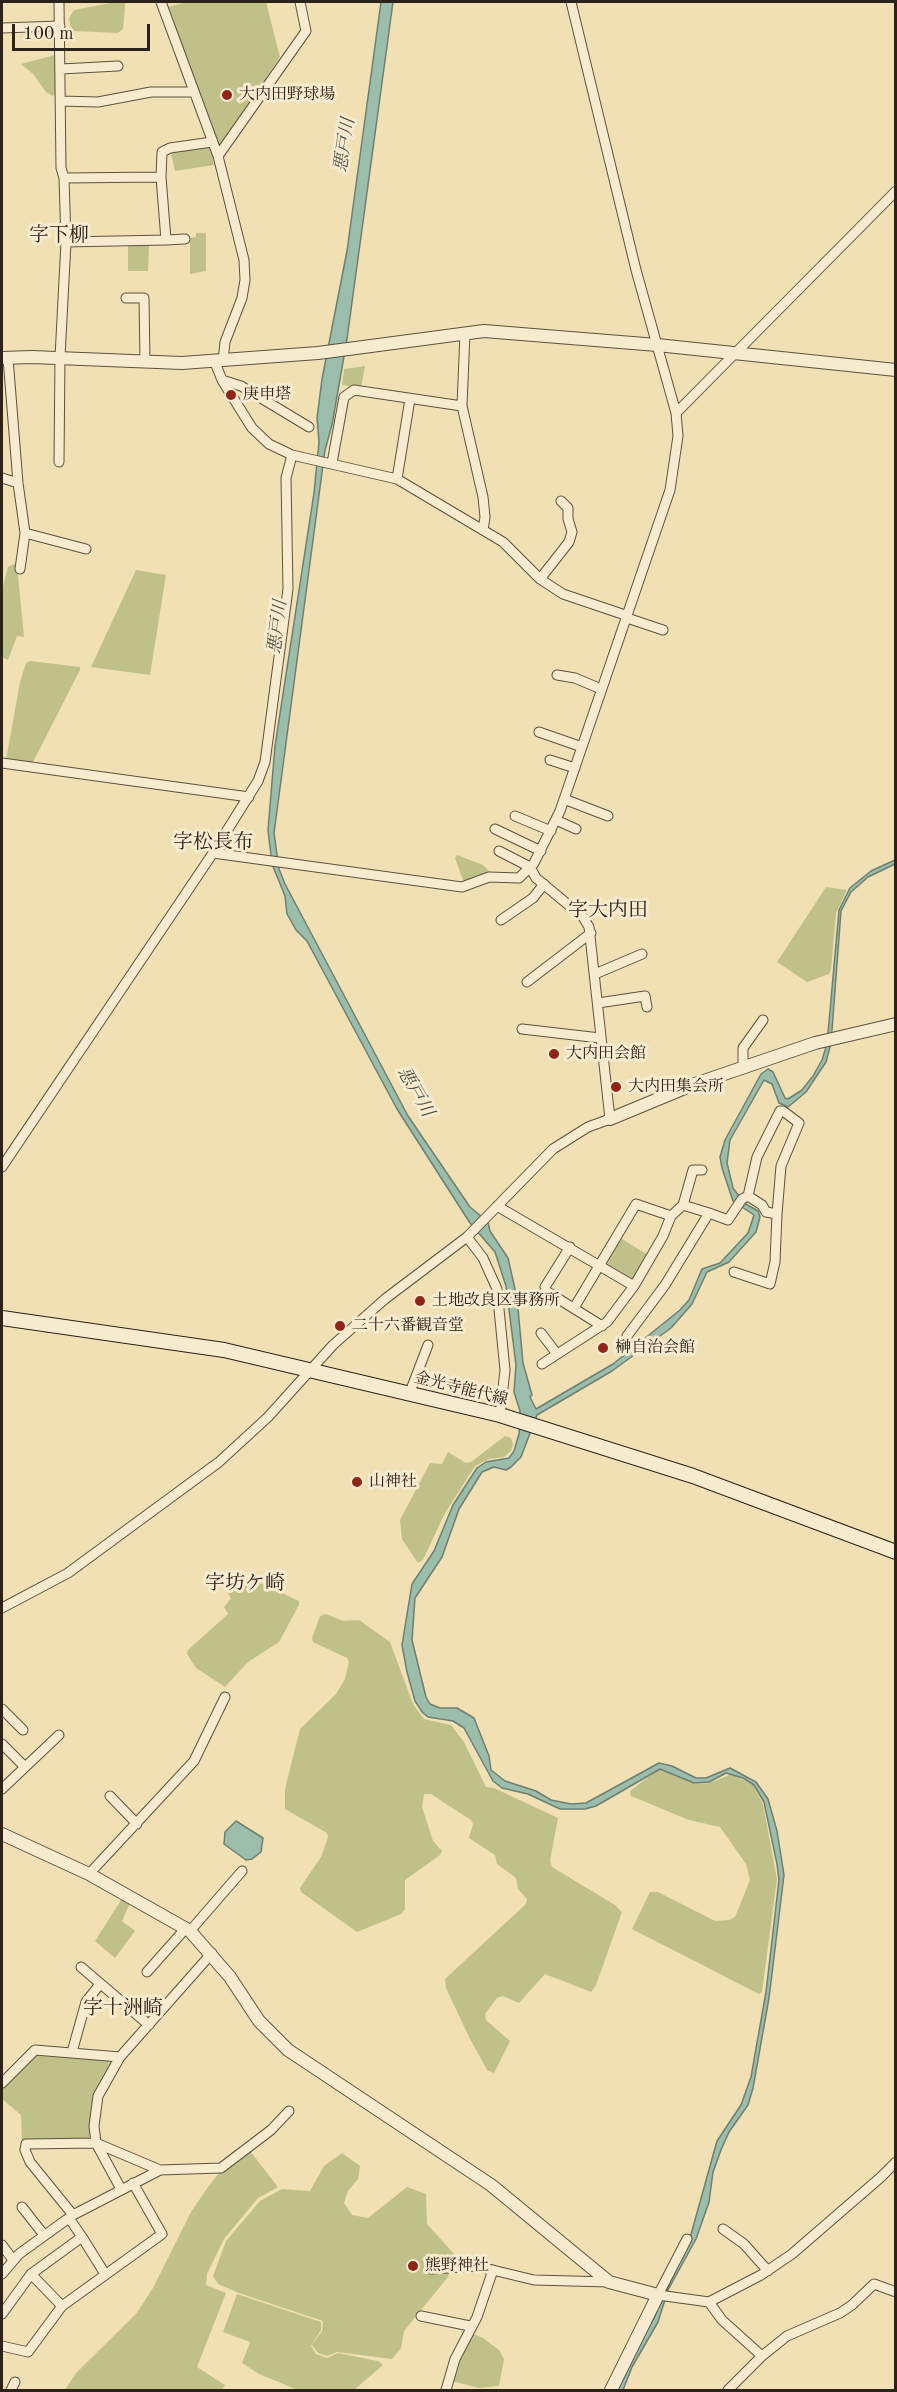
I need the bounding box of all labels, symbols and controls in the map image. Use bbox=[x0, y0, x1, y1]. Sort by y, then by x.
scale bar bbox=[15, 12, 153, 50]
text: 100 m bbox=[23, 25, 74, 43]
place label: 大内田野球場 bbox=[239, 85, 335, 105]
marker: 大内田野球場 bbox=[220, 88, 234, 102]
water label: 悪戸川 bbox=[330, 117, 360, 173]
district label: 字下柳 bbox=[29, 224, 89, 248]
place label: 庚申塔 bbox=[243, 385, 291, 405]
marker: 庚申塔 bbox=[224, 388, 238, 402]
water label: 悪戸川 bbox=[264, 599, 292, 655]
district label: 字松長布 bbox=[173, 831, 253, 855]
district label: 字大内田 bbox=[568, 899, 648, 923]
place label: 大内田会館 bbox=[566, 1044, 646, 1064]
marker: 大内田会館 bbox=[547, 1047, 561, 1061]
water label: 悪戸川 bbox=[392, 1063, 438, 1121]
place label: 大内田集会所 bbox=[628, 1077, 724, 1097]
marker: 大内田集会所 bbox=[609, 1080, 623, 1094]
place label: 土地改良区事務所 bbox=[432, 1291, 560, 1311]
marker: 土地改良区事務所 bbox=[413, 1294, 427, 1308]
place label: 二十六番観音堂 bbox=[352, 1316, 464, 1336]
marker: 二十六番観音堂 bbox=[333, 1319, 347, 1333]
place label: 榊自治会館 bbox=[615, 1338, 695, 1358]
marker: 榊自治会館 bbox=[596, 1341, 610, 1355]
street label: 金光寺能代線 bbox=[412, 1368, 510, 1410]
place label: 山神社 bbox=[369, 1472, 417, 1492]
marker: 山神社 bbox=[350, 1475, 364, 1489]
district label: 字坊ケ崎 bbox=[205, 1572, 285, 1596]
district label: 字十洲崎 bbox=[83, 1997, 163, 2021]
place label: 熊野神社 bbox=[425, 2256, 489, 2276]
marker: 熊野神社 bbox=[406, 2259, 420, 2273]

